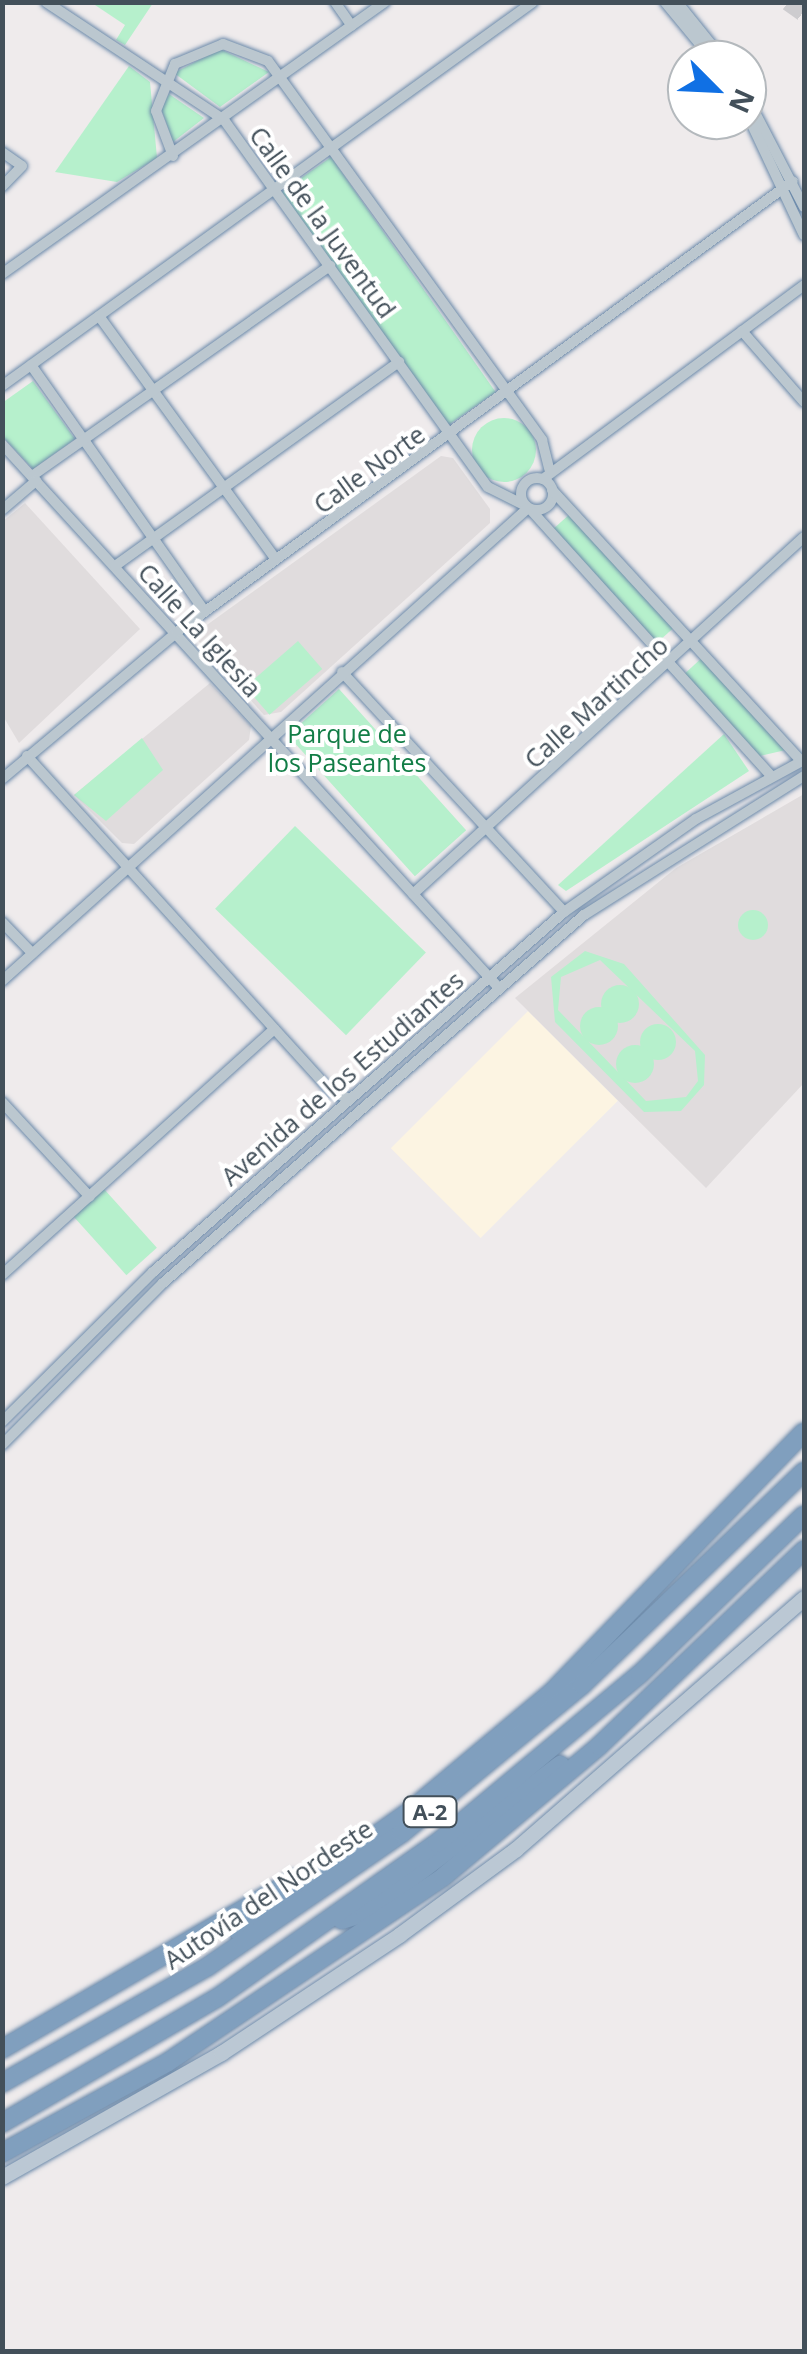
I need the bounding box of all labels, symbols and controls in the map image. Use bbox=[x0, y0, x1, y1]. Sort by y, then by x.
north arrow bbox=[667, 40, 767, 140]
text: N bbox=[721, 83, 765, 120]
street label: Calle de la Juventud bbox=[244, 121, 402, 323]
street label: Calle Norte bbox=[308, 419, 430, 519]
street label: Calle La Iglesia bbox=[132, 557, 268, 703]
street label: Calle Martincho bbox=[518, 630, 674, 774]
park label: Parque de los Paseantes bbox=[268, 719, 426, 778]
street label: Avenida de los Estudiantes bbox=[215, 965, 469, 1191]
road number: A-2 bbox=[402, 1795, 458, 1829]
street label: Autovía del Nordeste bbox=[158, 1813, 378, 1975]

